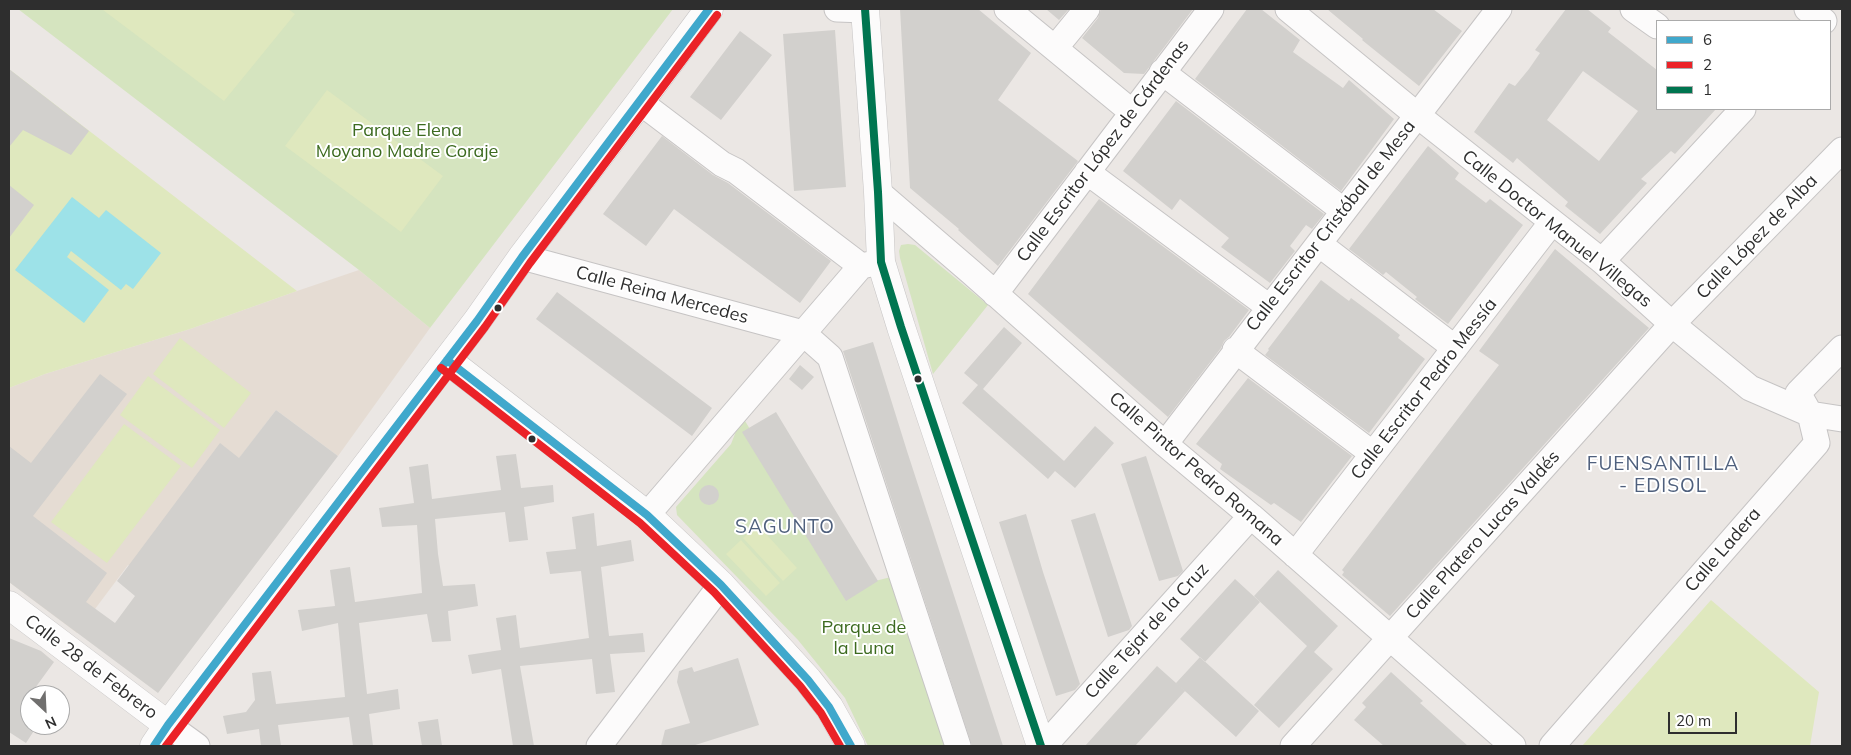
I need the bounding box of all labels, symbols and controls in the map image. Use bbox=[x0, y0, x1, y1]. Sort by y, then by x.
legend bbox=[1656, 20, 1831, 110]
text: 6 bbox=[1703, 30, 1712, 49]
street label: Calle Escritor López de Cárdenas bbox=[1012, 35, 1194, 267]
text: 2 bbox=[1703, 55, 1712, 74]
text: 1 bbox=[1703, 80, 1712, 99]
street label: Calle Escritor Cristóbal de Mesa bbox=[1242, 116, 1420, 336]
park label: Parque Elena Moyano Madre Coraje bbox=[316, 120, 498, 162]
street label: Calle Doctor Manuel Villegas bbox=[1458, 146, 1656, 312]
street label: Calle López de Alba bbox=[1692, 170, 1822, 304]
street label: Calle Reina Mercedes bbox=[573, 262, 751, 328]
street label: Calle Escritor Pedro Messía bbox=[1346, 294, 1502, 484]
unlabelled marker bbox=[493, 303, 503, 313]
unlabelled marker bbox=[913, 374, 923, 384]
street label: Calle Pintor Pedro Romana bbox=[1104, 387, 1288, 551]
unlabelled marker bbox=[527, 434, 537, 444]
street label: Calle Platero Lucas Valdés bbox=[1402, 446, 1564, 624]
district label: FUENSANTILLA - EDISOL bbox=[1585, 453, 1741, 497]
street label: Calle Ladera bbox=[1681, 504, 1765, 596]
district label: SAGUNTO bbox=[734, 516, 836, 538]
street label: Calle Tejar de la Cruz bbox=[1080, 559, 1214, 703]
street label: Calle 28 de Febrero bbox=[20, 610, 162, 724]
park label: Parque de la Luna bbox=[822, 617, 906, 660]
north arrow bbox=[20, 685, 70, 735]
scale bar bbox=[1671, 702, 1740, 734]
text: 20 m bbox=[1676, 711, 1711, 730]
text: N bbox=[42, 712, 60, 733]

